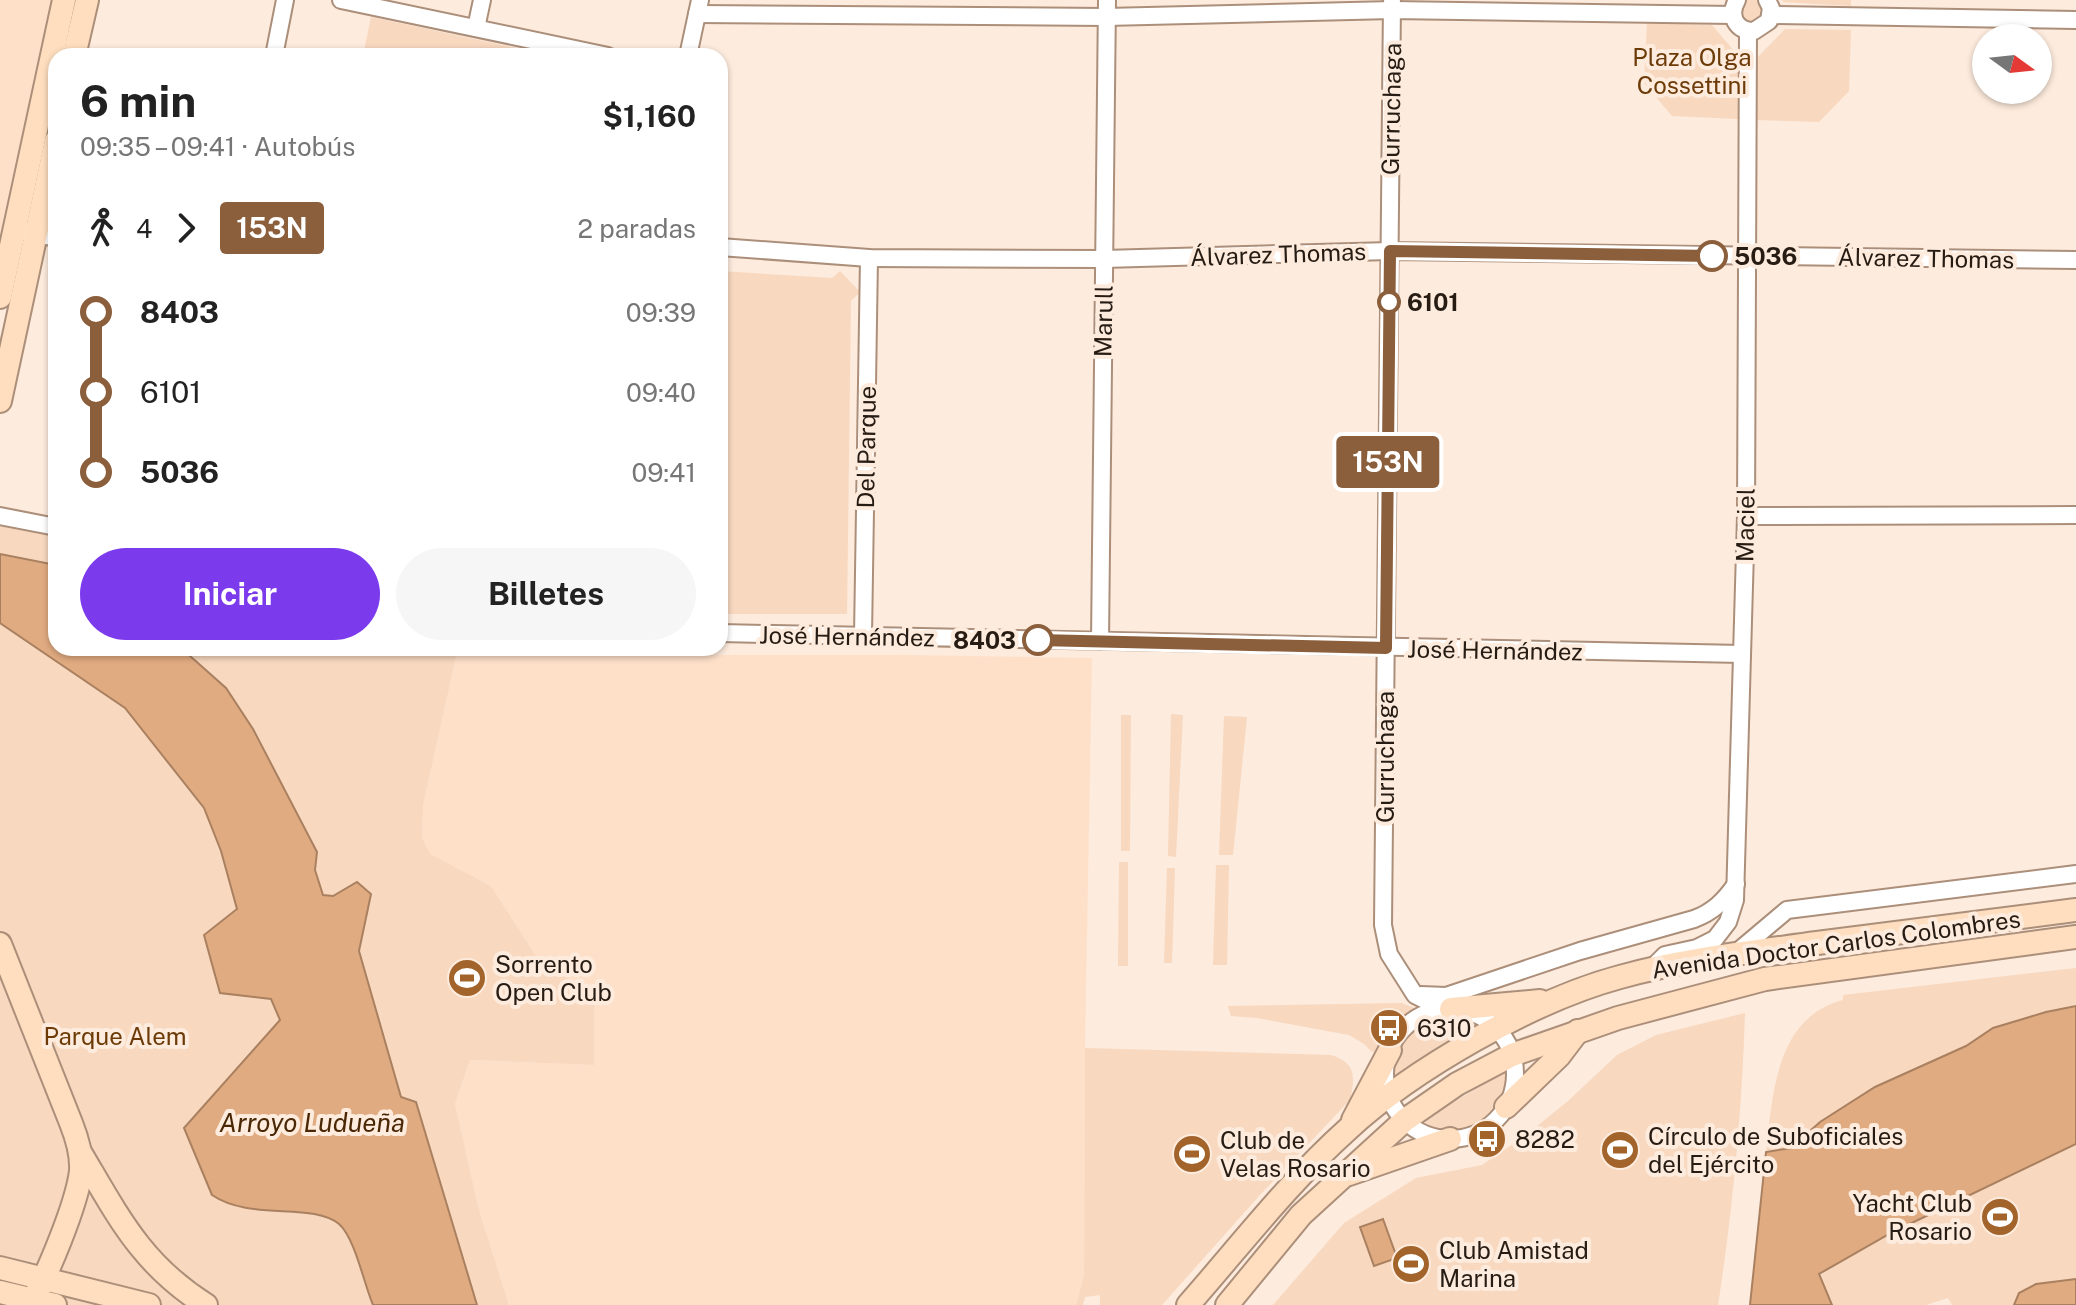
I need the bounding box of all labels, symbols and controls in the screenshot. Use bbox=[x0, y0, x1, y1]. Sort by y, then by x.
north arrow bbox=[1972, 24, 2052, 104]
map controls bbox=[1972, 24, 2052, 104]
street label: Gurruchaga bbox=[1376, 43, 1406, 175]
park label: Plaza Olga Cossettini bbox=[1632, 43, 1752, 99]
text: 6 min bbox=[80, 75, 196, 127]
text: $1,160 bbox=[603, 98, 696, 134]
text: 09:35 – 09:41 · Autobús bbox=[80, 131, 355, 162]
icon: walk bbox=[80, 206, 124, 250]
icon: forward bbox=[164, 206, 208, 250]
text: 153N bbox=[236, 211, 308, 244]
text: 4 bbox=[136, 213, 152, 244]
text: 2 paradas bbox=[578, 213, 696, 244]
street label: Álvarez Thomas bbox=[1189, 237, 1367, 271]
marker: 5036 bbox=[1697, 241, 1727, 271]
place label: 5036 bbox=[1734, 242, 1797, 270]
street label: Álvarez Thomas bbox=[1838, 242, 2014, 274]
street label: Marull bbox=[1088, 285, 1118, 357]
place label: 6101 bbox=[1407, 288, 1459, 316]
marker: 6101 bbox=[1378, 291, 1400, 313]
text: 8403 bbox=[140, 294, 219, 330]
text: 09:39 bbox=[626, 297, 696, 328]
text: 6101 bbox=[140, 374, 201, 410]
text: 09:40 bbox=[626, 377, 696, 408]
street label: Del Parque bbox=[851, 385, 881, 509]
line badge: 153N bbox=[1332, 436, 1444, 488]
text: 153N bbox=[1352, 445, 1424, 478]
text: 5036 bbox=[140, 454, 219, 490]
text: 09:41 bbox=[631, 457, 696, 488]
street label: Maciel bbox=[1730, 488, 1760, 562]
button: Iniciar bbox=[80, 548, 380, 640]
button: Billetes bbox=[396, 548, 696, 640]
street label: José Hernández bbox=[759, 620, 935, 652]
marker: 8403 bbox=[1023, 625, 1053, 655]
place label: 8403 bbox=[953, 626, 1016, 654]
street label: José Hernández bbox=[1407, 634, 1583, 666]
street label: Gurruchaga bbox=[1371, 691, 1399, 823]
street label: Avenida Doctor Carlos Colombres bbox=[1650, 904, 2022, 984]
place label: Sorrento Open Club bbox=[495, 950, 612, 1006]
sports icon: Sorrento Open Club bbox=[446, 957, 488, 999]
bus stop icon: 6310 bbox=[1368, 1007, 1410, 1049]
place label: 6310 bbox=[1417, 1014, 1471, 1042]
park label: Parque Alem bbox=[43, 1022, 187, 1050]
water label: Arroyo Ludueña bbox=[219, 1107, 405, 1138]
bus stop icon: 8282 bbox=[1466, 1118, 1508, 1160]
place label: Círculo de Suboficiales del Ejército bbox=[1648, 1122, 1903, 1178]
place label: 8282 bbox=[1515, 1125, 1575, 1153]
place label: Club de Velas Rosario bbox=[1220, 1126, 1371, 1182]
sports icon: Círculo de Suboficiales del Ejército bbox=[1599, 1129, 1641, 1171]
sports icon: Club de Velas Rosario bbox=[1171, 1133, 1213, 1175]
place label: Yacht Club Rosario bbox=[1853, 1189, 1972, 1245]
sports icon: Yacht Club Rosario bbox=[1979, 1196, 2021, 1238]
place label: Club Amistad Marina bbox=[1439, 1236, 1589, 1292]
sports icon: Club Amistad Marina bbox=[1390, 1243, 1432, 1285]

